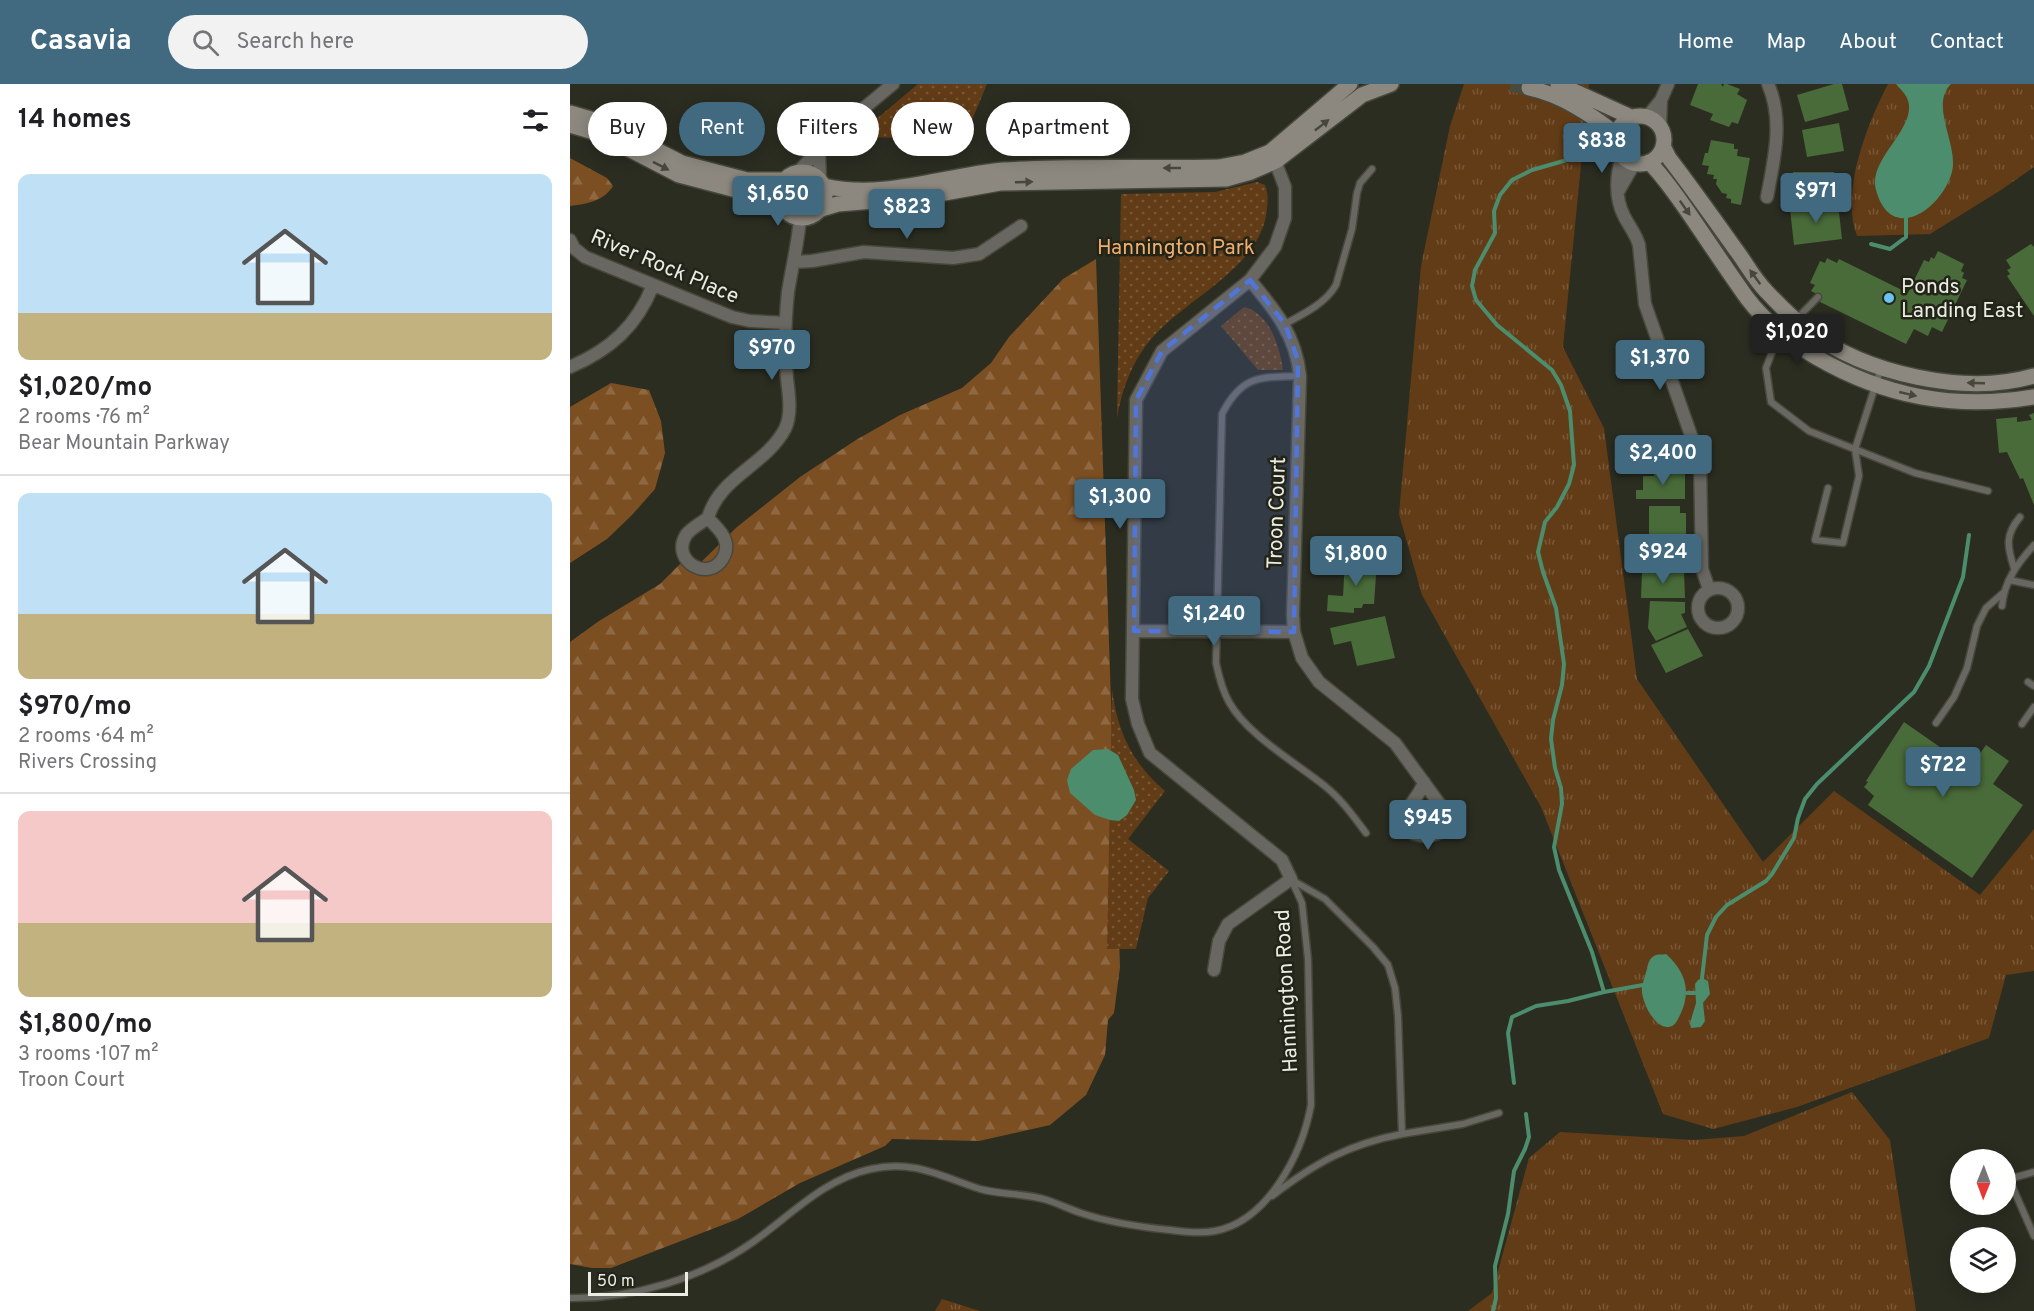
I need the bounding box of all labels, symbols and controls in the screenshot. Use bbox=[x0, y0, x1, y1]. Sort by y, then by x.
search box bbox=[168, 15, 588, 69]
text: Casavia bbox=[30, 24, 132, 60]
icon: search bbox=[189, 26, 222, 59]
text: Search here bbox=[237, 29, 354, 56]
text: Home bbox=[1678, 29, 1734, 56]
text: Map bbox=[1767, 29, 1806, 56]
text: About bbox=[1839, 29, 1897, 56]
text: Contact bbox=[1930, 29, 2004, 56]
chip: Buy bbox=[588, 102, 667, 156]
chip: Rent bbox=[679, 102, 765, 156]
chip: Filters bbox=[777, 102, 879, 156]
chip: New bbox=[891, 102, 974, 156]
chip: Apartment bbox=[986, 102, 1130, 156]
text: 14 homes bbox=[18, 104, 132, 137]
icon: filters bbox=[519, 104, 552, 137]
one-way arrow bbox=[1315, 120, 1330, 132]
pin: $838 bbox=[1566, 123, 1638, 174]
text: $838 bbox=[1577, 129, 1627, 155]
one-way arrow bbox=[653, 161, 670, 171]
one-way arrow bbox=[1163, 163, 1182, 173]
pin: $971 bbox=[1780, 173, 1852, 224]
pin: $1,650 bbox=[729, 176, 827, 227]
one-way arrow bbox=[1015, 177, 1034, 186]
text: $971 bbox=[1794, 179, 1838, 205]
text: $1,650 bbox=[747, 182, 809, 208]
pin: $823 bbox=[871, 189, 943, 240]
text: $823 bbox=[883, 195, 931, 221]
one-way arrow bbox=[1679, 200, 1690, 216]
icon: home bbox=[231, 213, 339, 321]
street label: River Rock Place bbox=[586, 224, 743, 311]
park label: Hannington Park bbox=[1097, 235, 1255, 262]
one-way arrow bbox=[1749, 269, 1761, 285]
place label: Ponds Landing East bbox=[1901, 274, 2023, 325]
marker: Ponds Landing East bbox=[1882, 291, 1896, 305]
pin: $1,020 bbox=[1748, 314, 1846, 365]
text: $1,020 bbox=[1765, 320, 1829, 346]
pin: $970 bbox=[736, 330, 808, 381]
text: $970 bbox=[748, 336, 796, 362]
pin: $1,370 bbox=[1611, 340, 1709, 391]
text: $1,370 bbox=[1630, 346, 1690, 372]
text: $1,020/mo bbox=[18, 372, 152, 405]
one-way arrow bbox=[1967, 379, 1986, 388]
one-way arrow bbox=[1898, 390, 1917, 400]
text: 2 rooms · 76 m² bbox=[18, 405, 150, 431]
text: Bear Mountain Parkway bbox=[18, 431, 230, 457]
pin: $2,400 bbox=[1614, 435, 1712, 486]
text: $2,400 bbox=[1629, 441, 1697, 467]
street label: Troon Court bbox=[1262, 456, 1293, 570]
pin: $1,300 bbox=[1071, 479, 1169, 530]
text: $1,300 bbox=[1088, 485, 1152, 511]
icon: home bbox=[231, 532, 339, 640]
pin: $924 bbox=[1627, 534, 1699, 585]
pin: $1,800 bbox=[1307, 536, 1405, 587]
text: $924 bbox=[1638, 540, 1688, 566]
text: $1,800 bbox=[1324, 542, 1388, 568]
pin: $1,240 bbox=[1165, 596, 1263, 647]
text: $1,240 bbox=[1182, 602, 1246, 628]
text: $970/mo bbox=[18, 691, 132, 724]
text: 2 rooms · 64 m² bbox=[18, 724, 154, 750]
pin: $722 bbox=[1907, 747, 1979, 798]
text: Rivers Crossing bbox=[18, 750, 157, 776]
text: $722 bbox=[1920, 753, 1966, 779]
pin: $945 bbox=[1392, 800, 1464, 851]
text: $945 bbox=[1403, 806, 1453, 832]
icon: home bbox=[231, 850, 339, 958]
street label: Hannington Road bbox=[1270, 909, 1305, 1073]
text: $1,800/mo bbox=[18, 1009, 152, 1042]
text: 3 rooms · 107 m² bbox=[18, 1042, 159, 1068]
text: Troon Court bbox=[18, 1068, 125, 1094]
north arrow bbox=[1950, 1149, 2016, 1215]
map controls bbox=[1950, 1149, 2016, 1293]
button: layers bbox=[1950, 1227, 2016, 1293]
scale bar bbox=[588, 1269, 688, 1296]
text: 50 m bbox=[597, 1272, 635, 1292]

